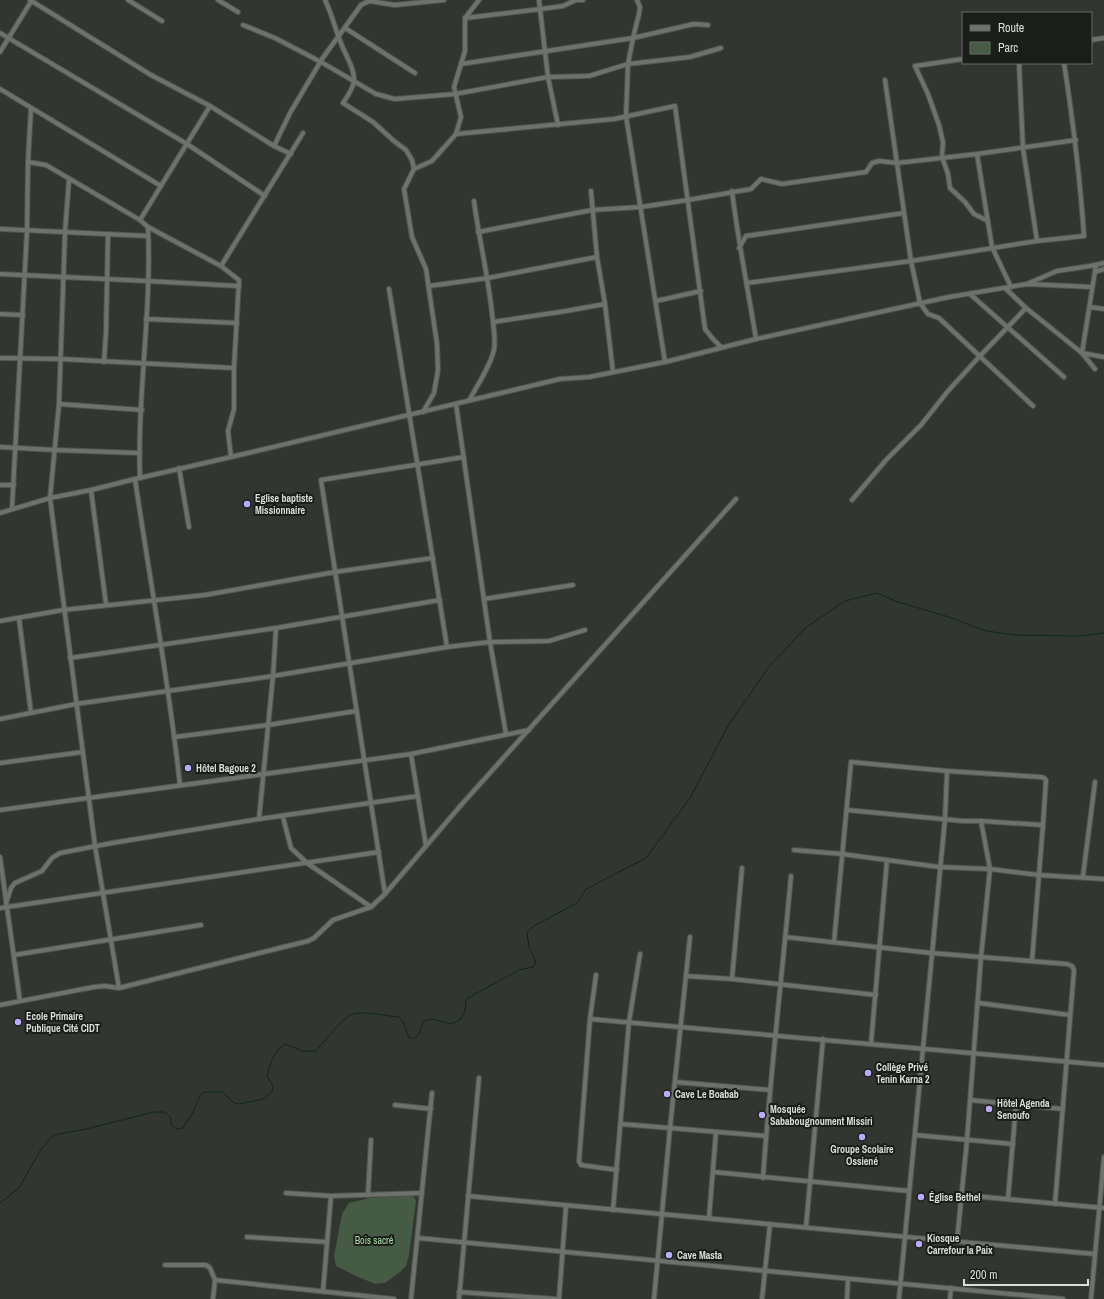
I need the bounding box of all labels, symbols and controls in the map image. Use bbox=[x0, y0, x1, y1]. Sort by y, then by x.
legend bbox=[962, 12, 1092, 64]
text: Route bbox=[998, 20, 1024, 36]
text: Parc bbox=[998, 40, 1018, 56]
place label: Eglise baptiste Missionnaire bbox=[255, 492, 313, 517]
marker: Eglise baptiste Missionnaire bbox=[242, 499, 252, 509]
place label: Hôtel Bagoue 2 bbox=[196, 762, 256, 775]
marker: Hôtel Bagoue 2 bbox=[183, 763, 193, 773]
place label: Ecole Primaire Publique Cité CIDT bbox=[26, 1010, 100, 1035]
marker: Ecole Primaire Publique Cité CIDT bbox=[13, 1017, 23, 1027]
place label: Collège Privé Tenin Karna 2 bbox=[876, 1061, 930, 1086]
marker: Collège Privé Tenin Karna 2 bbox=[863, 1068, 873, 1078]
place label: Cave Le Boabab bbox=[675, 1088, 739, 1101]
marker: Cave Le Boabab bbox=[662, 1089, 672, 1099]
place label: Hôtel Agenda Senoufo bbox=[997, 1097, 1050, 1122]
place label: Mosquée Sababougnoument Missiri bbox=[770, 1103, 873, 1128]
marker: Hôtel Agenda Senoufo bbox=[984, 1104, 994, 1114]
marker: Mosquée Sababougnoument Missiri bbox=[757, 1110, 767, 1120]
marker: Groupe Scolaire Ossiené bbox=[857, 1132, 867, 1142]
place label: Groupe Scolaire Ossiené bbox=[830, 1143, 894, 1168]
place label: Église Bethel bbox=[929, 1191, 981, 1204]
marker: Église Bethel bbox=[916, 1192, 926, 1202]
place label: Kiosque Carrefour la Paix bbox=[927, 1232, 993, 1257]
park label: Bois sacré bbox=[355, 1234, 394, 1247]
marker: Kiosque Carrefour la Paix bbox=[914, 1239, 924, 1249]
place label: Cave Masta bbox=[677, 1249, 723, 1262]
marker: Cave Masta bbox=[664, 1250, 674, 1260]
scale bar bbox=[964, 1261, 1088, 1287]
text: 200 m bbox=[970, 1267, 997, 1283]

